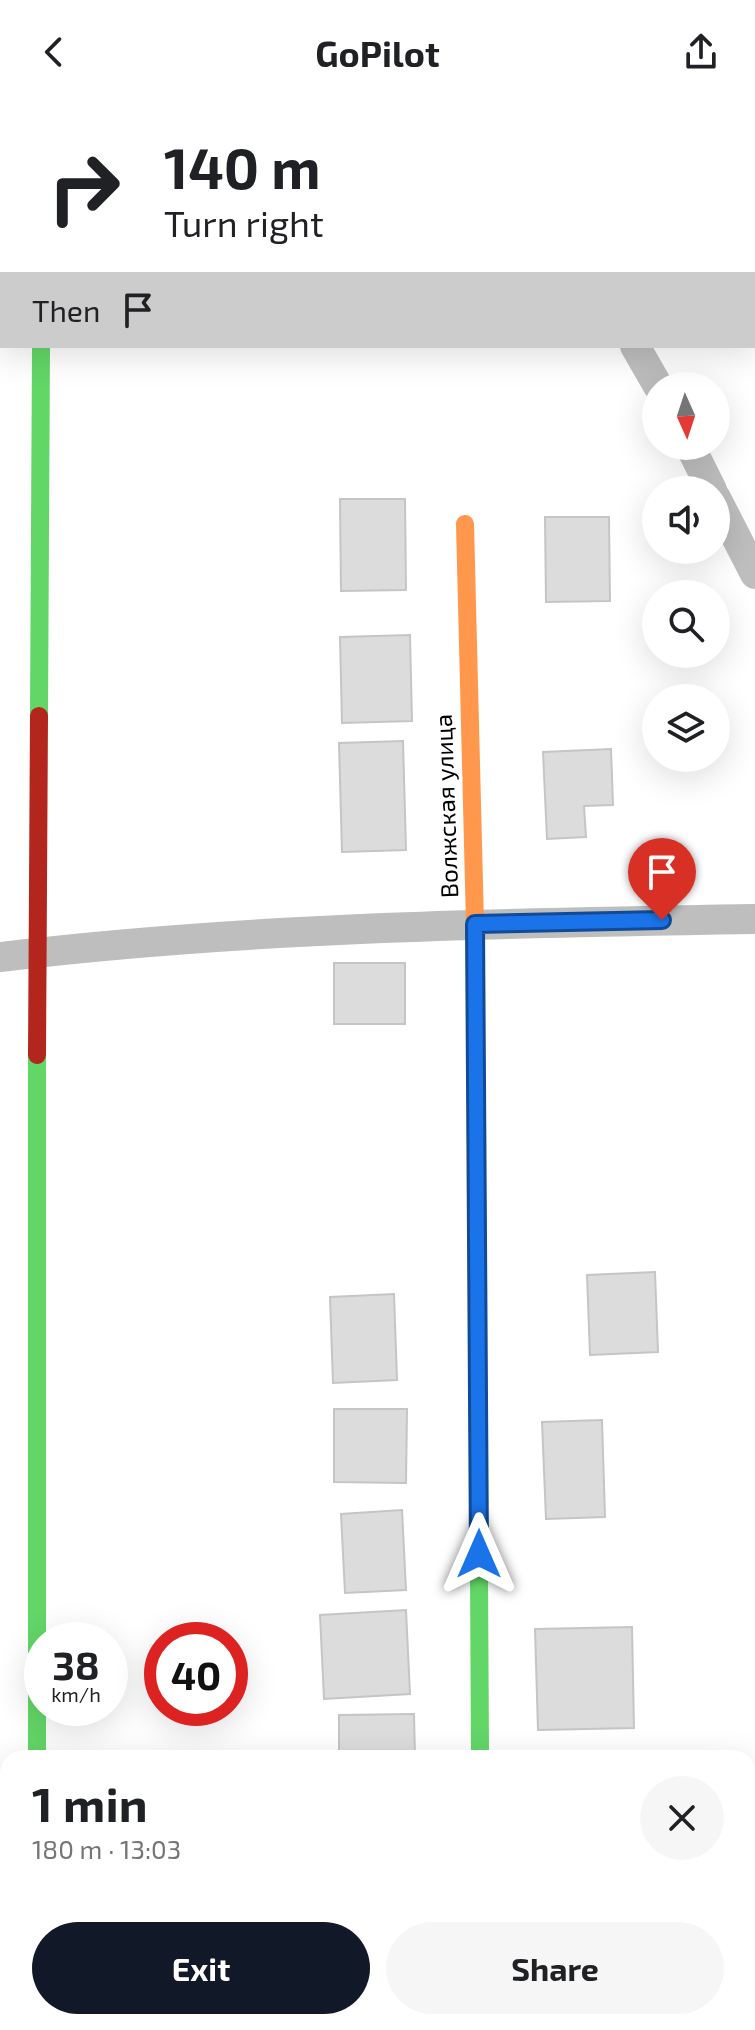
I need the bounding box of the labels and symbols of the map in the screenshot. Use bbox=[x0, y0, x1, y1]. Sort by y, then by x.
north arrow bbox=[642, 372, 730, 460]
street label: Волжская улица bbox=[428, 714, 464, 899]
pin bbox=[628, 838, 696, 920]
position arrow bbox=[437, 1512, 521, 1596]
speed limit sign: 40 bbox=[144, 1622, 248, 1726]

